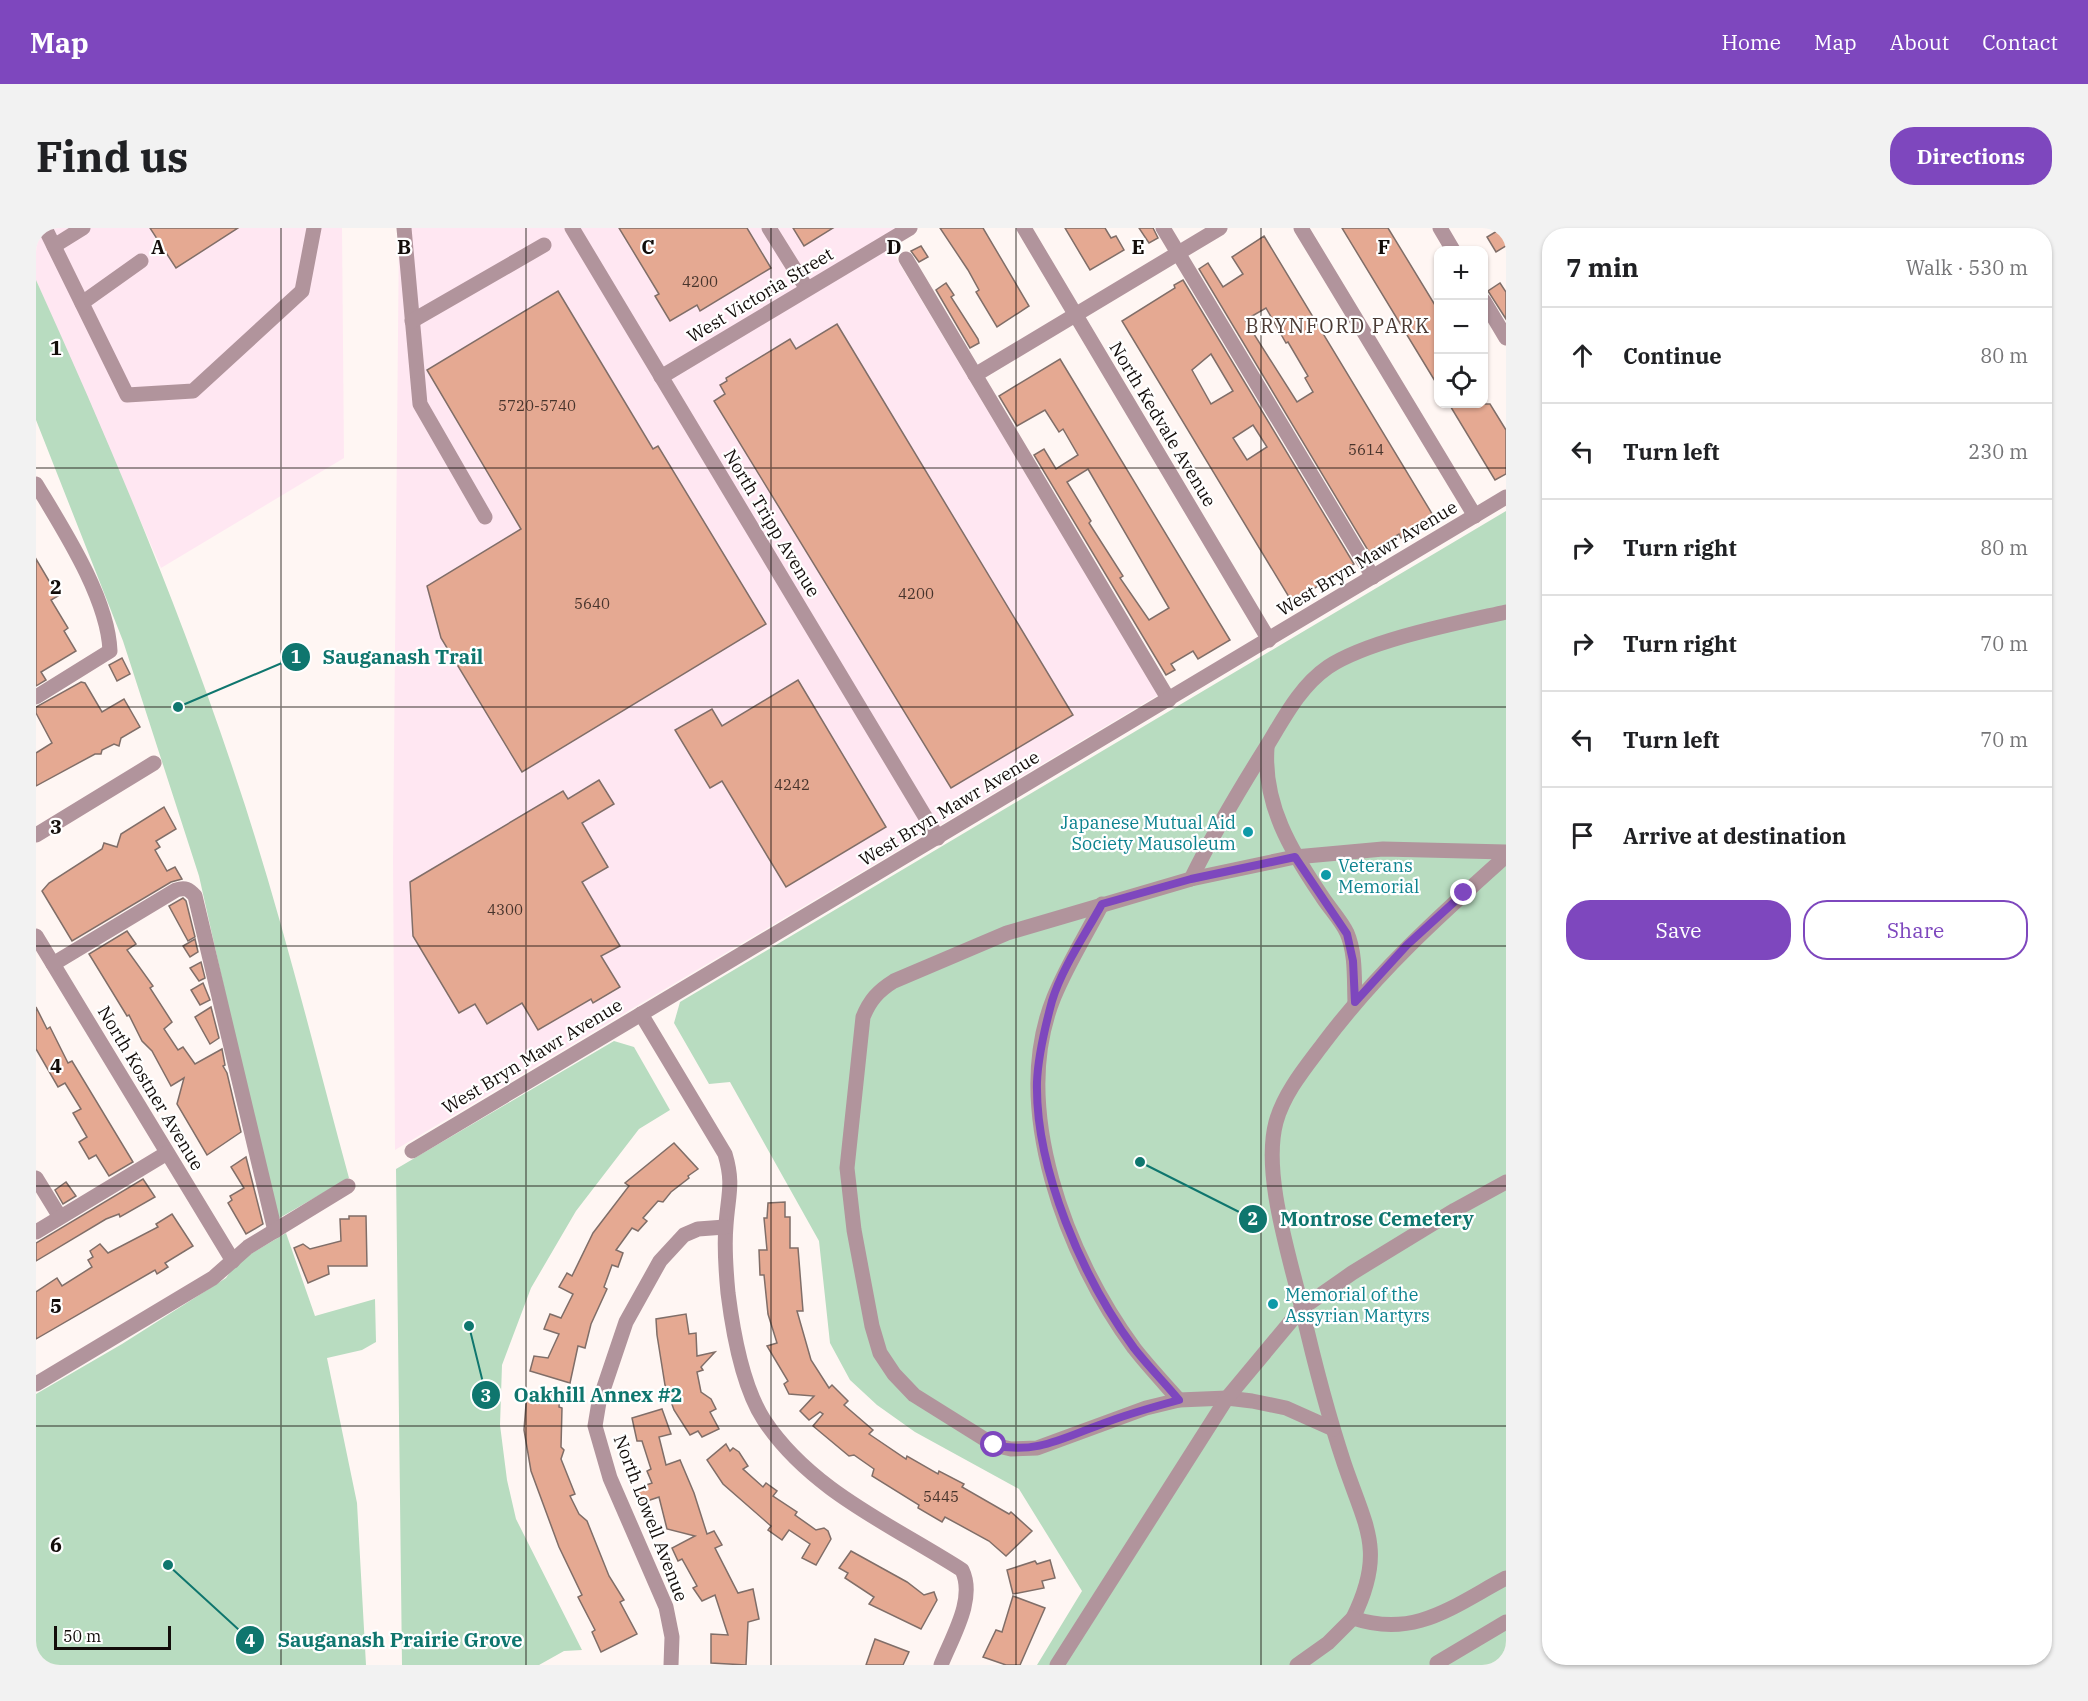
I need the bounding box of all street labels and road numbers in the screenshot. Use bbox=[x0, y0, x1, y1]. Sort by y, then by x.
street label: West Victoria Street bbox=[683, 242, 837, 348]
street label: North Kedvale Avenue bbox=[1105, 337, 1221, 511]
street label: North Tripp Avenue bbox=[719, 445, 825, 601]
street label: West Bryn Mawr Avenue bbox=[1273, 495, 1461, 621]
street label: West Bryn Mawr Avenue bbox=[855, 745, 1043, 871]
street label: West Bryn Mawr Avenue bbox=[438, 993, 626, 1119]
street label: North Kostner Avenue bbox=[93, 1002, 209, 1174]
street label: North Lowell Avenue bbox=[609, 1432, 693, 1604]

